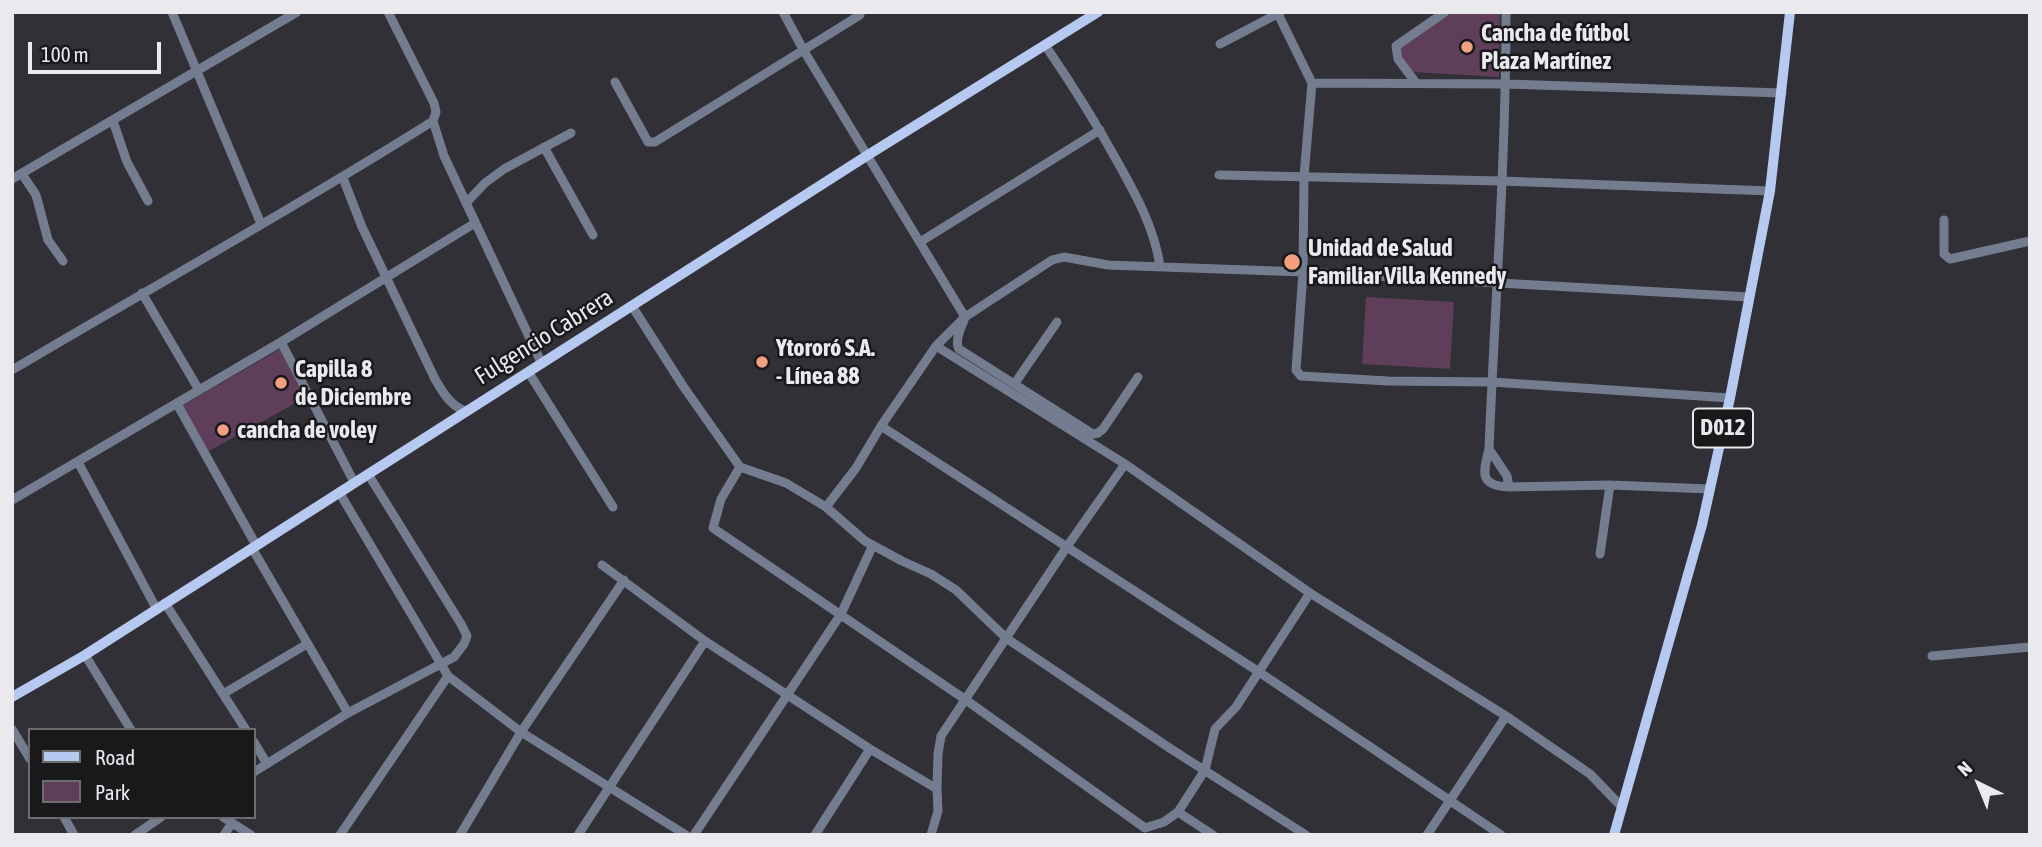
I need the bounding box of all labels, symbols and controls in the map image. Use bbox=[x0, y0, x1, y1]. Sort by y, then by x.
place label: Cancha de fútbol Plaza Martínez bbox=[1481, 19, 1629, 75]
scale bar bbox=[32, 28, 164, 72]
marker: Cancha de fútbol Plaza Martínez bbox=[1459, 39, 1475, 55]
text: 100 m bbox=[41, 42, 89, 66]
place label: Unidad de Salud Familiar Villa Kennedy bbox=[1308, 234, 1507, 290]
marker: Unidad de Salud Familiar Villa Kennedy bbox=[1282, 252, 1302, 272]
street label: Fulgencio Cabrera bbox=[470, 283, 618, 391]
place label: Ytororó S.A. - Línea 88 bbox=[776, 334, 875, 390]
marker: Ytororó S.A. - Línea 88 bbox=[754, 354, 770, 370]
place label: Capilla 8 de Diciembre bbox=[295, 355, 411, 411]
marker: Capilla 8 de Diciembre bbox=[273, 375, 289, 391]
road number: D012 bbox=[1693, 408, 1753, 448]
place label: cancha de voley bbox=[237, 416, 377, 444]
marker: cancha de voley bbox=[215, 422, 231, 438]
legend bbox=[28, 728, 256, 819]
text: Road bbox=[95, 745, 135, 769]
north arrow bbox=[1944, 749, 2014, 819]
text: N bbox=[1953, 757, 1976, 781]
text: Park bbox=[95, 780, 130, 804]

